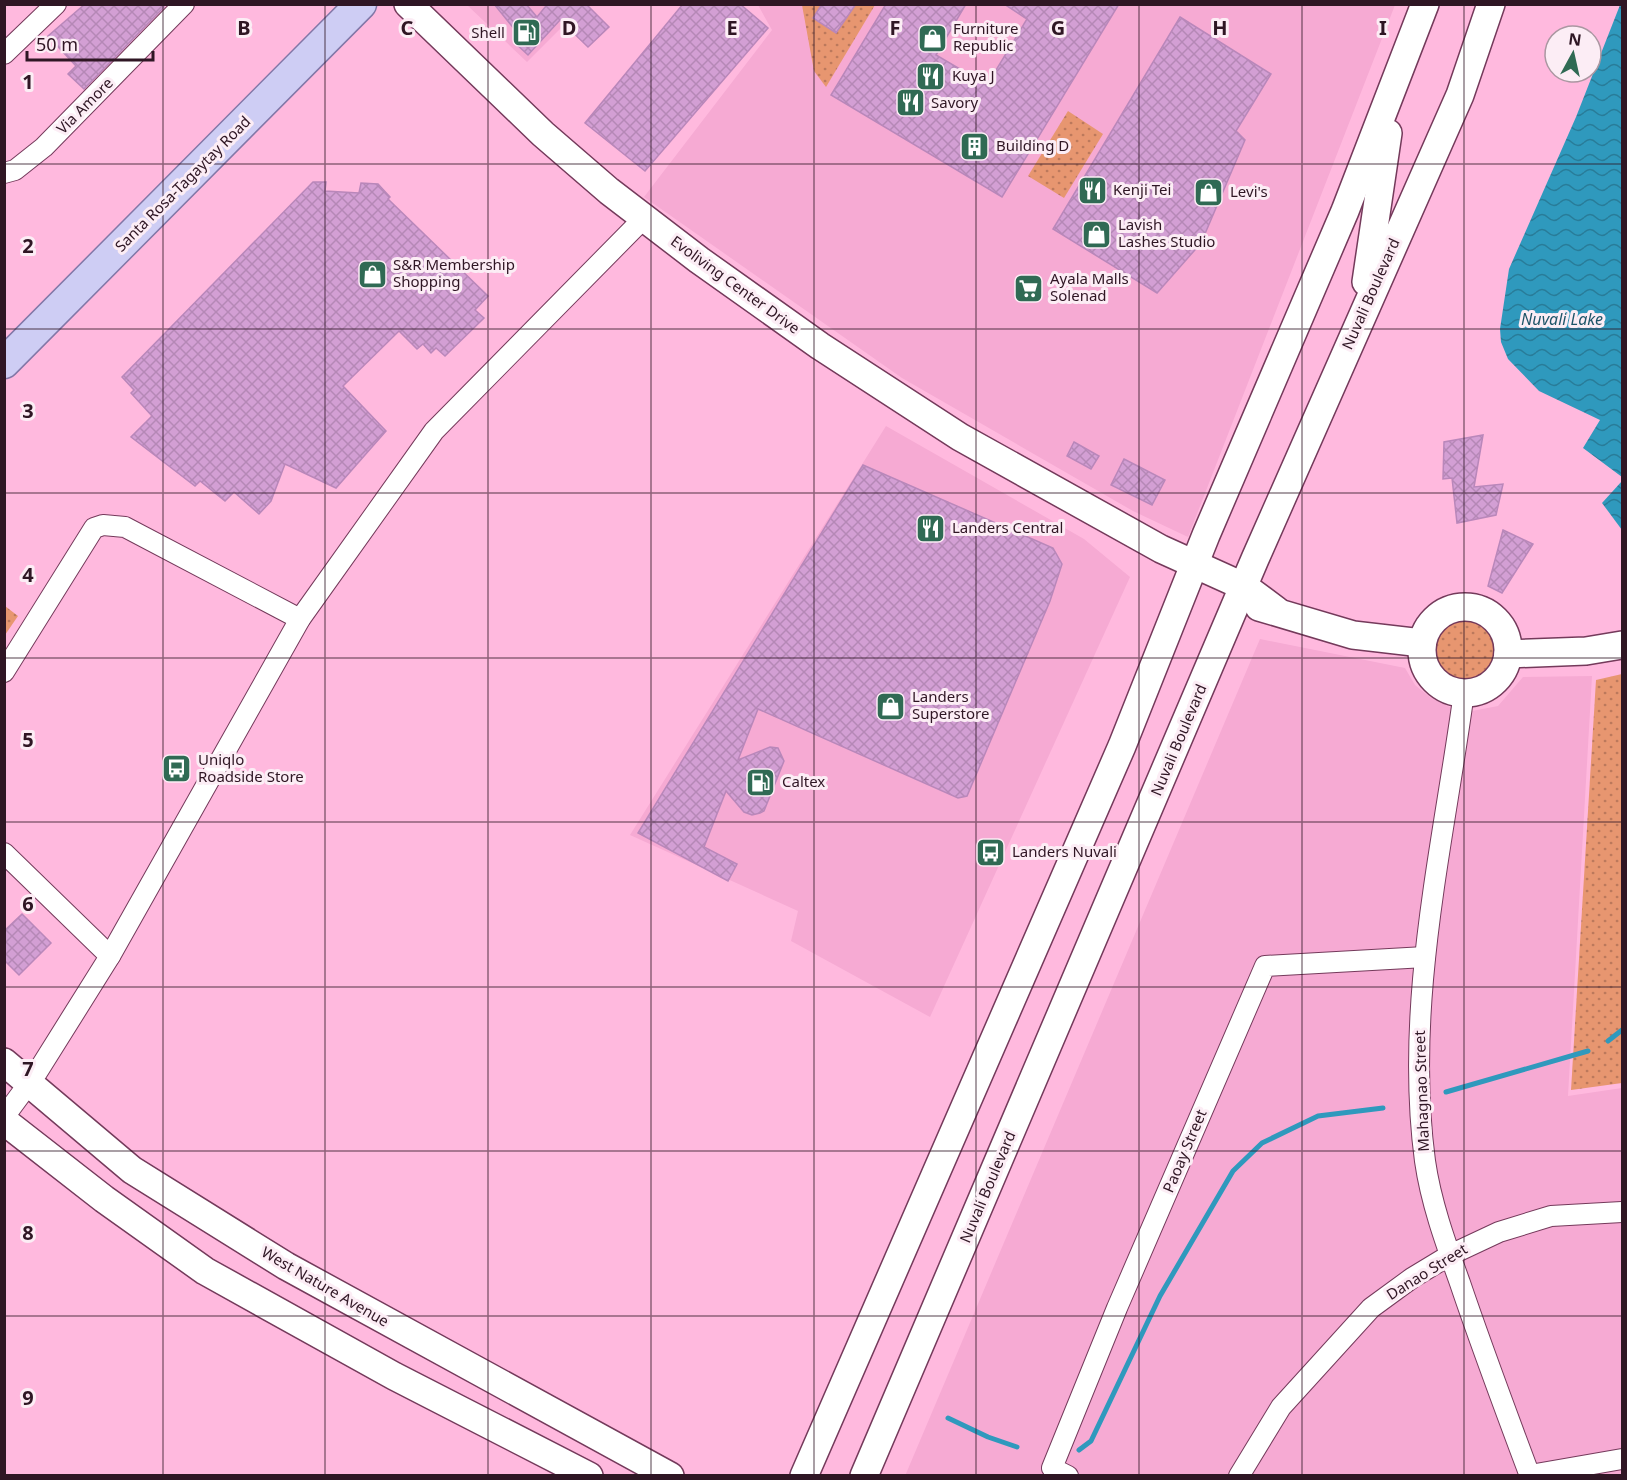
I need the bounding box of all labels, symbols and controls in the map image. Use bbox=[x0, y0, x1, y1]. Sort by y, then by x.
text: B bbox=[237, 14, 251, 41]
text: C bbox=[401, 14, 414, 41]
text: D bbox=[562, 14, 576, 41]
text: E bbox=[726, 14, 738, 41]
text: F bbox=[890, 14, 900, 41]
text: G bbox=[1051, 14, 1065, 41]
text: H bbox=[1212, 14, 1228, 41]
text: I bbox=[1379, 14, 1387, 41]
fuel station icon: Shell bbox=[510, 17, 542, 49]
place label: Furniture Republic bbox=[953, 18, 1018, 55]
place label: Shell bbox=[471, 22, 505, 42]
shop icon: Furniture Republic bbox=[916, 22, 948, 54]
scale bar bbox=[27, 24, 153, 62]
north arrow bbox=[1543, 24, 1603, 84]
text: N bbox=[1567, 27, 1583, 51]
text: 50 m bbox=[36, 32, 78, 56]
restaurant icon: Kuya J bbox=[915, 60, 947, 92]
place label: Kuya J bbox=[952, 65, 995, 85]
text: 1 bbox=[22, 68, 34, 95]
street label: Via Amore bbox=[52, 73, 117, 138]
restaurant icon: Savory bbox=[894, 87, 926, 119]
place label: Savory bbox=[931, 92, 979, 112]
street label: Santa Rosa-Tagaytay Road bbox=[110, 111, 254, 255]
building icon: Building D bbox=[959, 130, 991, 162]
place label: Building D bbox=[996, 135, 1069, 155]
restaurant icon: Kenji Tei bbox=[1076, 174, 1108, 206]
shop icon: Levi's bbox=[1193, 176, 1225, 208]
place label: Kenji Tei bbox=[1113, 179, 1171, 199]
place label: Levi's bbox=[1230, 181, 1268, 201]
place label: Lavish Lashes Studio bbox=[1118, 214, 1215, 251]
shop icon: Lavish Lashes Studio bbox=[1081, 218, 1113, 250]
street label: Evoliving Center Drive bbox=[667, 231, 804, 338]
text: 2 bbox=[22, 232, 34, 259]
street label: Nuvali Boulevard bbox=[1337, 235, 1404, 352]
place label: S&R Membership Shopping bbox=[393, 254, 515, 291]
shop icon: S&R Membership Shopping bbox=[356, 258, 388, 290]
place label: Ayala Malls Solenad bbox=[1050, 268, 1129, 305]
supermarket icon: Ayala Malls Solenad bbox=[1013, 272, 1045, 304]
water label: Nuvali Lake bbox=[1521, 308, 1603, 330]
text: 3 bbox=[22, 397, 34, 424]
restaurant icon: Landers Central bbox=[915, 512, 947, 544]
place label: Landers Central bbox=[952, 517, 1063, 537]
text: 4 bbox=[22, 561, 34, 588]
street label: Nuvali Boulevard bbox=[1146, 681, 1211, 799]
place label: Landers Superstore bbox=[912, 686, 989, 723]
shop icon: Landers Superstore bbox=[875, 690, 907, 722]
text: 5 bbox=[22, 726, 34, 753]
place label: Uniqlo Roadside Store bbox=[198, 749, 304, 786]
bus stop icon: Uniqlo Roadside Store bbox=[161, 753, 193, 785]
fuel station icon: Caltex bbox=[745, 766, 777, 798]
place label: Caltex bbox=[782, 771, 825, 791]
bus stop icon: Landers Nuvali bbox=[975, 836, 1007, 868]
place label: Landers Nuvali bbox=[1012, 841, 1117, 861]
text: 6 bbox=[22, 890, 34, 917]
street label: Mahagnao Street bbox=[1409, 1029, 1433, 1152]
text: 7 bbox=[22, 1055, 34, 1082]
street label: Paoay Street bbox=[1158, 1105, 1211, 1195]
street label: Nuvali Boulevard bbox=[955, 1128, 1020, 1246]
text: 8 bbox=[22, 1219, 34, 1246]
street label: Danao Street bbox=[1382, 1238, 1471, 1304]
street label: West Nature Avenue bbox=[258, 1241, 393, 1331]
text: 9 bbox=[22, 1384, 34, 1411]

